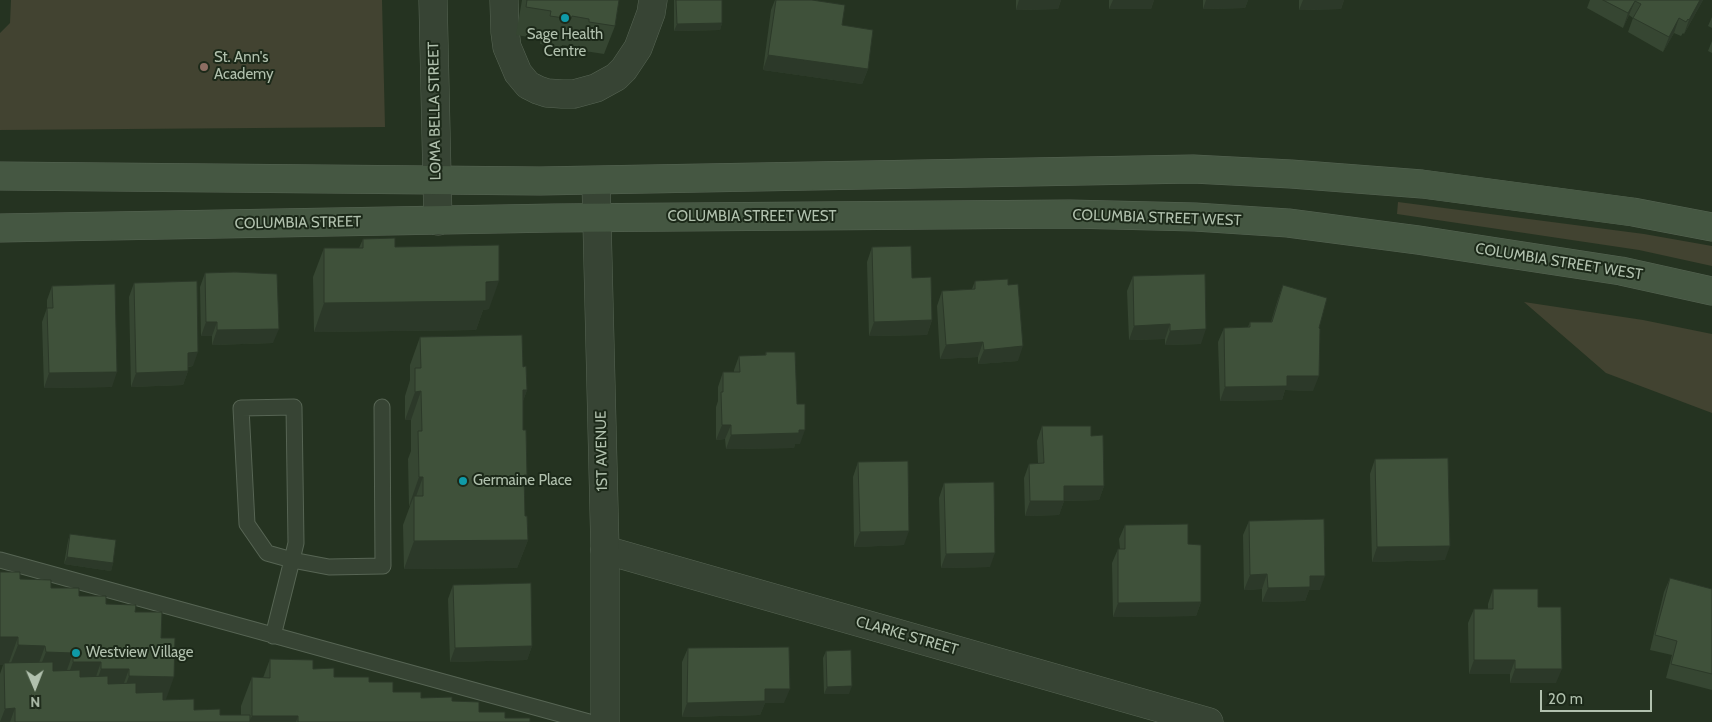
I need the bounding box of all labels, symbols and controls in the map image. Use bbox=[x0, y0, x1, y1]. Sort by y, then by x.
marker: Sage Health Centre bbox=[559, 12, 571, 24]
place label: Sage Health Centre bbox=[527, 26, 603, 61]
street label: LOMA BELLA STREET bbox=[425, 41, 445, 181]
place label: St. Ann's Academy bbox=[214, 49, 274, 84]
marker: St. Ann's Academy bbox=[198, 61, 210, 73]
street label: COLUMBIA STREET WEST bbox=[1072, 206, 1242, 230]
street label: COLUMBIA STREET WEST bbox=[667, 208, 837, 226]
street label: COLUMBIA STREET bbox=[235, 213, 361, 233]
street label: COLUMBIA STREET WEST bbox=[1474, 240, 1644, 284]
street label: 1ST AVENUE bbox=[592, 410, 612, 492]
place label: Germaine Place bbox=[473, 472, 572, 490]
marker: Germaine Place bbox=[457, 475, 469, 487]
street label: CLARKE STREET bbox=[854, 613, 960, 659]
place label: Westview Village bbox=[86, 644, 193, 662]
marker: Westview Village bbox=[70, 647, 82, 659]
north arrow bbox=[10, 662, 60, 712]
scale bar bbox=[1542, 680, 1654, 712]
text: 20 m bbox=[1548, 690, 1583, 708]
text: N bbox=[30, 693, 40, 711]

